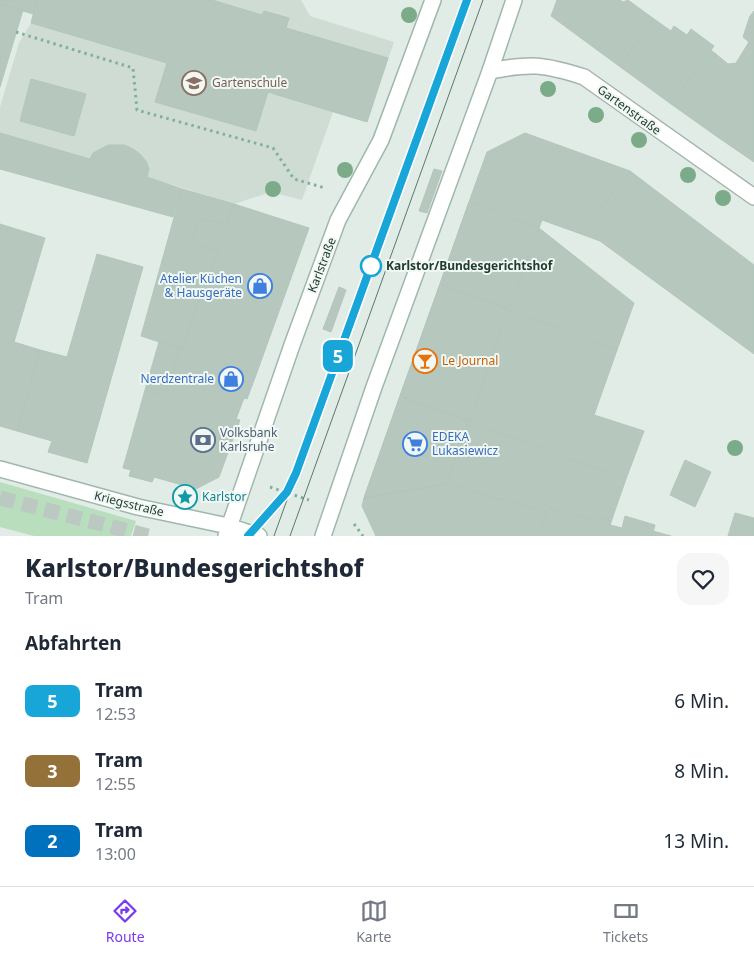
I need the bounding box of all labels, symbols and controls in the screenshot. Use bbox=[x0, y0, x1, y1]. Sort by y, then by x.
school or university icon: Gartenschule bbox=[181, 70, 207, 96]
place label: Gartenschule bbox=[212, 74, 287, 91]
street label: Gartenstraße bbox=[594, 81, 665, 139]
street label: Karlstraße bbox=[303, 234, 340, 295]
marker: Karlstor/Bundesgerichtshof bbox=[360, 255, 382, 277]
place label: Karlstor/Bundesgerichtshof bbox=[386, 257, 554, 274]
place label: Atelier Küchen & Hausgeräte bbox=[160, 270, 242, 301]
shop icon: Atelier Küchen & Hausgeräte bbox=[247, 273, 273, 299]
line badge: 5 bbox=[322, 340, 354, 372]
text: 5 bbox=[333, 344, 343, 368]
bar icon: Le Journal bbox=[412, 348, 438, 374]
place label: Le Journal bbox=[442, 352, 498, 369]
shop icon: Nerdzentrale bbox=[218, 366, 244, 392]
place label: Nerdzentrale bbox=[141, 370, 214, 387]
place label: Volksbank Karlsruhe bbox=[220, 424, 278, 455]
bank icon: Volksbank Karlsruhe bbox=[190, 427, 216, 453]
place label: EDEKA Lukasiewicz bbox=[432, 428, 499, 459]
supermarket icon: EDEKA Lukasiewicz bbox=[402, 431, 428, 457]
place icon: Karlstor bbox=[172, 484, 198, 510]
street label: Kriegsstraße bbox=[92, 487, 166, 520]
place label: Karlstor bbox=[202, 488, 247, 505]
text: Karlstor/Bundesgerichtshof bbox=[25, 551, 363, 584]
button: heart bbox=[677, 553, 729, 605]
text: Tram bbox=[25, 587, 63, 609]
text: Abfahrten bbox=[25, 630, 122, 656]
text: Tram bbox=[95, 677, 143, 703]
text: 6 Min. bbox=[674, 688, 729, 714]
text: 5 bbox=[47, 689, 58, 713]
text: 12:53 bbox=[95, 703, 136, 725]
text: Tram bbox=[95, 747, 143, 773]
text: 8 Min. bbox=[674, 758, 729, 784]
text: 3 bbox=[47, 759, 58, 783]
text: 12:55 bbox=[95, 773, 136, 795]
text: Tram bbox=[95, 817, 143, 843]
text: 13 Min. bbox=[663, 828, 729, 854]
text: 2 bbox=[47, 829, 58, 853]
text: 13:00 bbox=[95, 843, 136, 865]
tab: Route bbox=[106, 897, 145, 946]
tab: Karte bbox=[356, 897, 391, 946]
tab: Tickets bbox=[603, 897, 648, 946]

